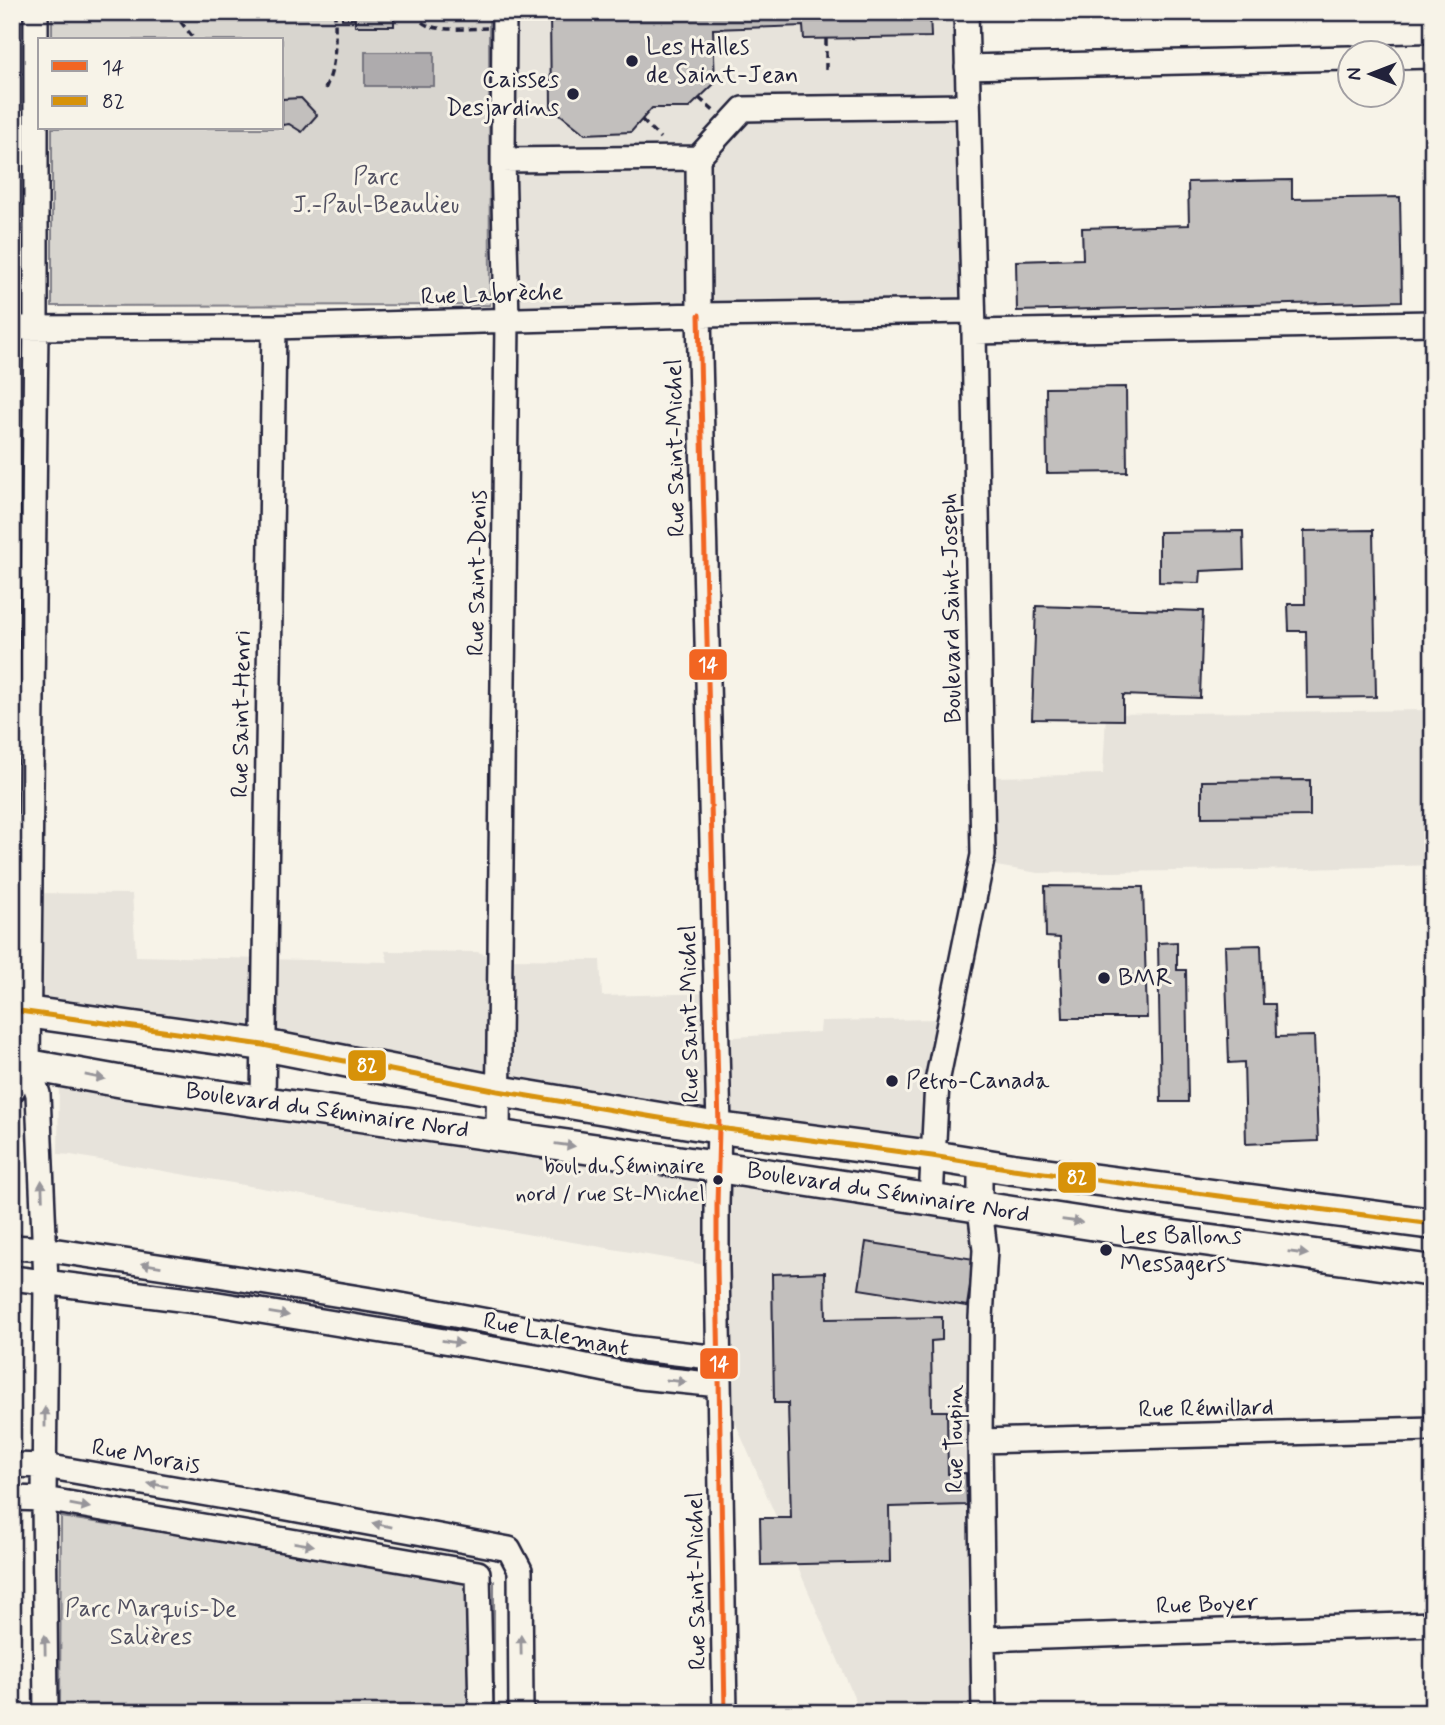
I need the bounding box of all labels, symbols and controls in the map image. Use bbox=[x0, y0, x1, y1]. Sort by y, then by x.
place label: Les Halles de Saint-Jean bbox=[646, 32, 799, 91]
legend bbox=[38, 38, 284, 130]
north arrow bbox=[1336, 38, 1406, 108]
marker: Les Halles de Saint-Jean bbox=[624, 53, 640, 69]
text: 14 bbox=[102, 54, 124, 82]
place label: Caisses Desjardins bbox=[446, 65, 559, 124]
text: N bbox=[1343, 68, 1368, 80]
marker: Caisses Desjardins bbox=[565, 86, 581, 102]
text: 82 bbox=[102, 88, 125, 116]
park label: Parc J.-Paul-Beaulieu bbox=[293, 162, 459, 221]
street label: Rue Labrèche bbox=[420, 277, 564, 313]
street label: Rue Saint-Michel bbox=[659, 359, 693, 537]
street label: Rue Saint-Denis bbox=[461, 490, 495, 656]
street label: Boulevard Saint-Joseph bbox=[934, 492, 970, 724]
street label: Rue Saint-Henri bbox=[225, 630, 259, 798]
line badge: 14 bbox=[688, 648, 728, 681]
text: 14 bbox=[698, 653, 718, 678]
street label: Rue Saint-Michel bbox=[673, 925, 707, 1103]
place label: BMR bbox=[1118, 963, 1173, 994]
marker: BMR bbox=[1096, 970, 1112, 986]
line badge: 82 bbox=[347, 1049, 387, 1082]
text: 82 bbox=[357, 1054, 377, 1079]
place label: Petro-Canada bbox=[906, 1066, 1050, 1097]
one-way arrow bbox=[84, 1072, 106, 1083]
marker: Petro-Canada bbox=[884, 1073, 900, 1089]
street label: Boulevard du Séminaire Nord bbox=[183, 1076, 471, 1146]
one-way arrow bbox=[555, 1139, 577, 1150]
place label: boul. du Séminaire nord / rue St-Michel bbox=[515, 1153, 705, 1209]
street label: Boulevard du Séminaire Nord bbox=[745, 1155, 1031, 1231]
line badge: 82 bbox=[1057, 1161, 1097, 1194]
text: 82 bbox=[1067, 1166, 1087, 1191]
marker: boul. du Séminaire nord / rue St-Michel bbox=[711, 1173, 725, 1187]
one-way arrow bbox=[37, 1178, 48, 1200]
one-way arrow bbox=[1061, 1216, 1083, 1227]
place label: Les Ballons Messagers bbox=[1120, 1221, 1242, 1280]
marker: Les Ballons Messagers bbox=[1098, 1242, 1114, 1258]
one-way arrow bbox=[1287, 1247, 1309, 1258]
one-way arrow bbox=[140, 1259, 162, 1270]
street label: Rue Lalemant bbox=[481, 1306, 631, 1364]
one-way arrow bbox=[268, 1309, 290, 1320]
one-way arrow bbox=[441, 1337, 463, 1348]
line badge: 14 bbox=[699, 1347, 739, 1380]
text: 14 bbox=[709, 1352, 729, 1377]
one-way arrow bbox=[665, 1376, 687, 1387]
street label: Rue Toupin bbox=[940, 1385, 971, 1493]
street label: Rue Rémillard bbox=[1138, 1392, 1274, 1426]
one-way arrow bbox=[39, 1406, 51, 1428]
street label: Rue Morais bbox=[89, 1432, 203, 1482]
one-way arrow bbox=[147, 1479, 169, 1490]
street label: Rue Saint-Michel bbox=[680, 1492, 714, 1670]
one-way arrow bbox=[69, 1501, 91, 1512]
one-way arrow bbox=[371, 1519, 393, 1530]
one-way arrow bbox=[293, 1539, 315, 1550]
street label: Rue Boyer bbox=[1156, 1588, 1259, 1622]
park label: Parc Marquis-De Salières bbox=[65, 1594, 237, 1653]
one-way arrow bbox=[39, 1633, 51, 1655]
one-way arrow bbox=[515, 1633, 527, 1655]

